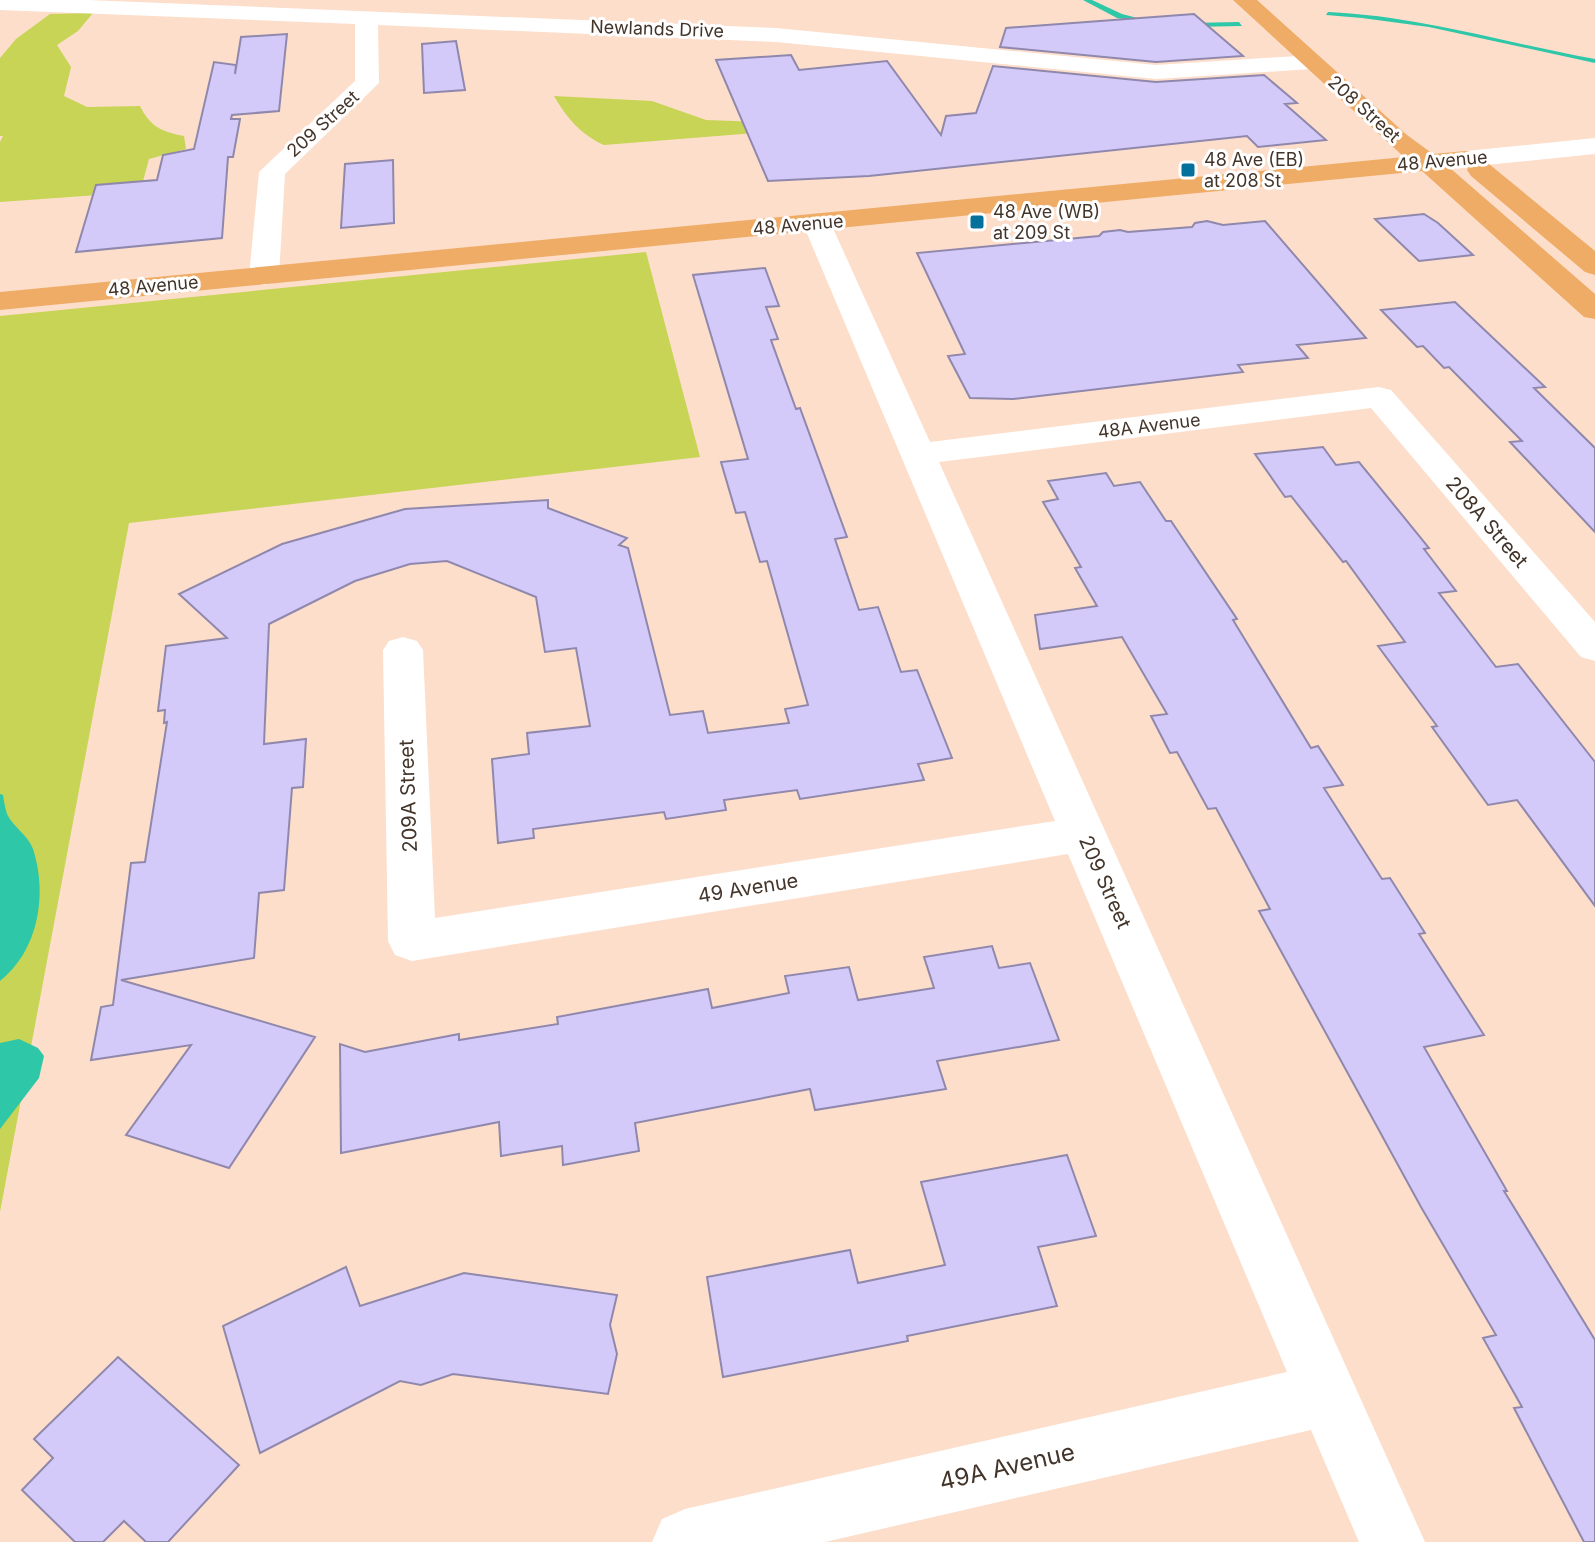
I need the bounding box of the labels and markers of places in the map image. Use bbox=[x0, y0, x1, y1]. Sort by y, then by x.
place label: 48 Ave (EB) at 208 St bbox=[1204, 149, 1304, 191]
marker: 48 Ave (EB) at 208 St bbox=[1179, 161, 1197, 179]
place label: 48 Ave (WB) at 209 St bbox=[993, 201, 1100, 243]
marker: 48 Ave (WB) at 209 St bbox=[968, 213, 986, 231]

